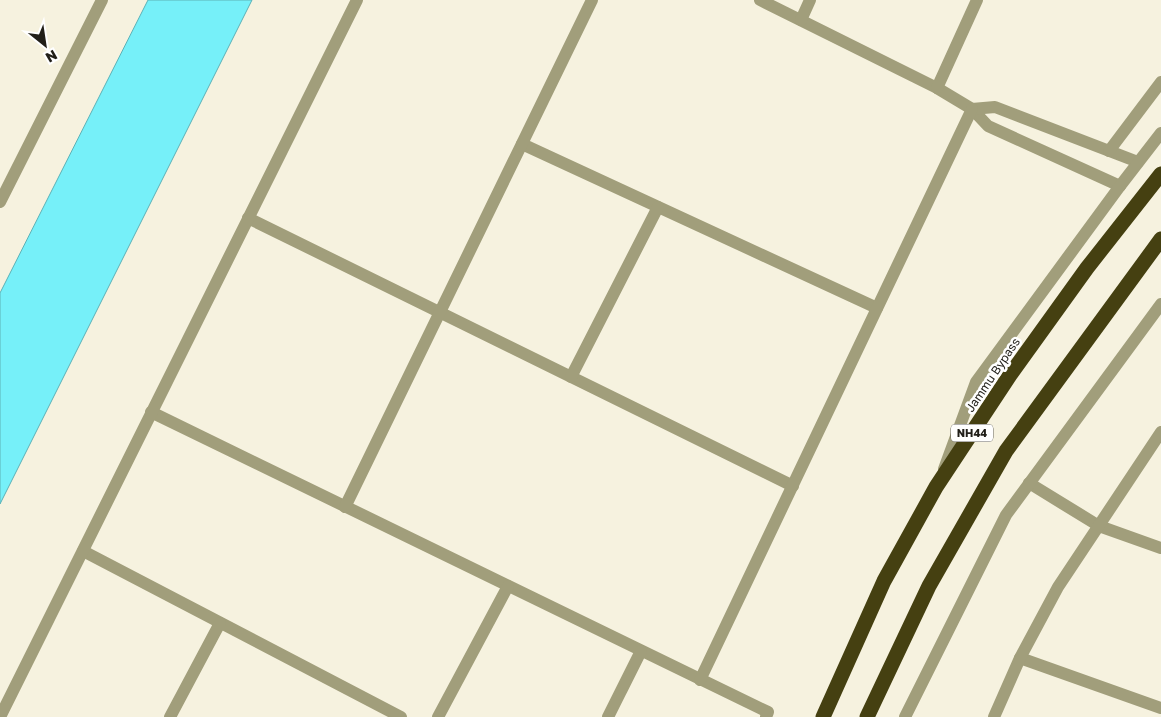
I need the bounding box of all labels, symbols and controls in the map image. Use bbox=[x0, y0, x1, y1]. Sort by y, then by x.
north arrow bbox=[20, 20, 70, 70]
text: N bbox=[43, 47, 61, 67]
street label: Jammu Bypass bbox=[962, 335, 1023, 415]
road number: NH44 bbox=[951, 424, 993, 442]

